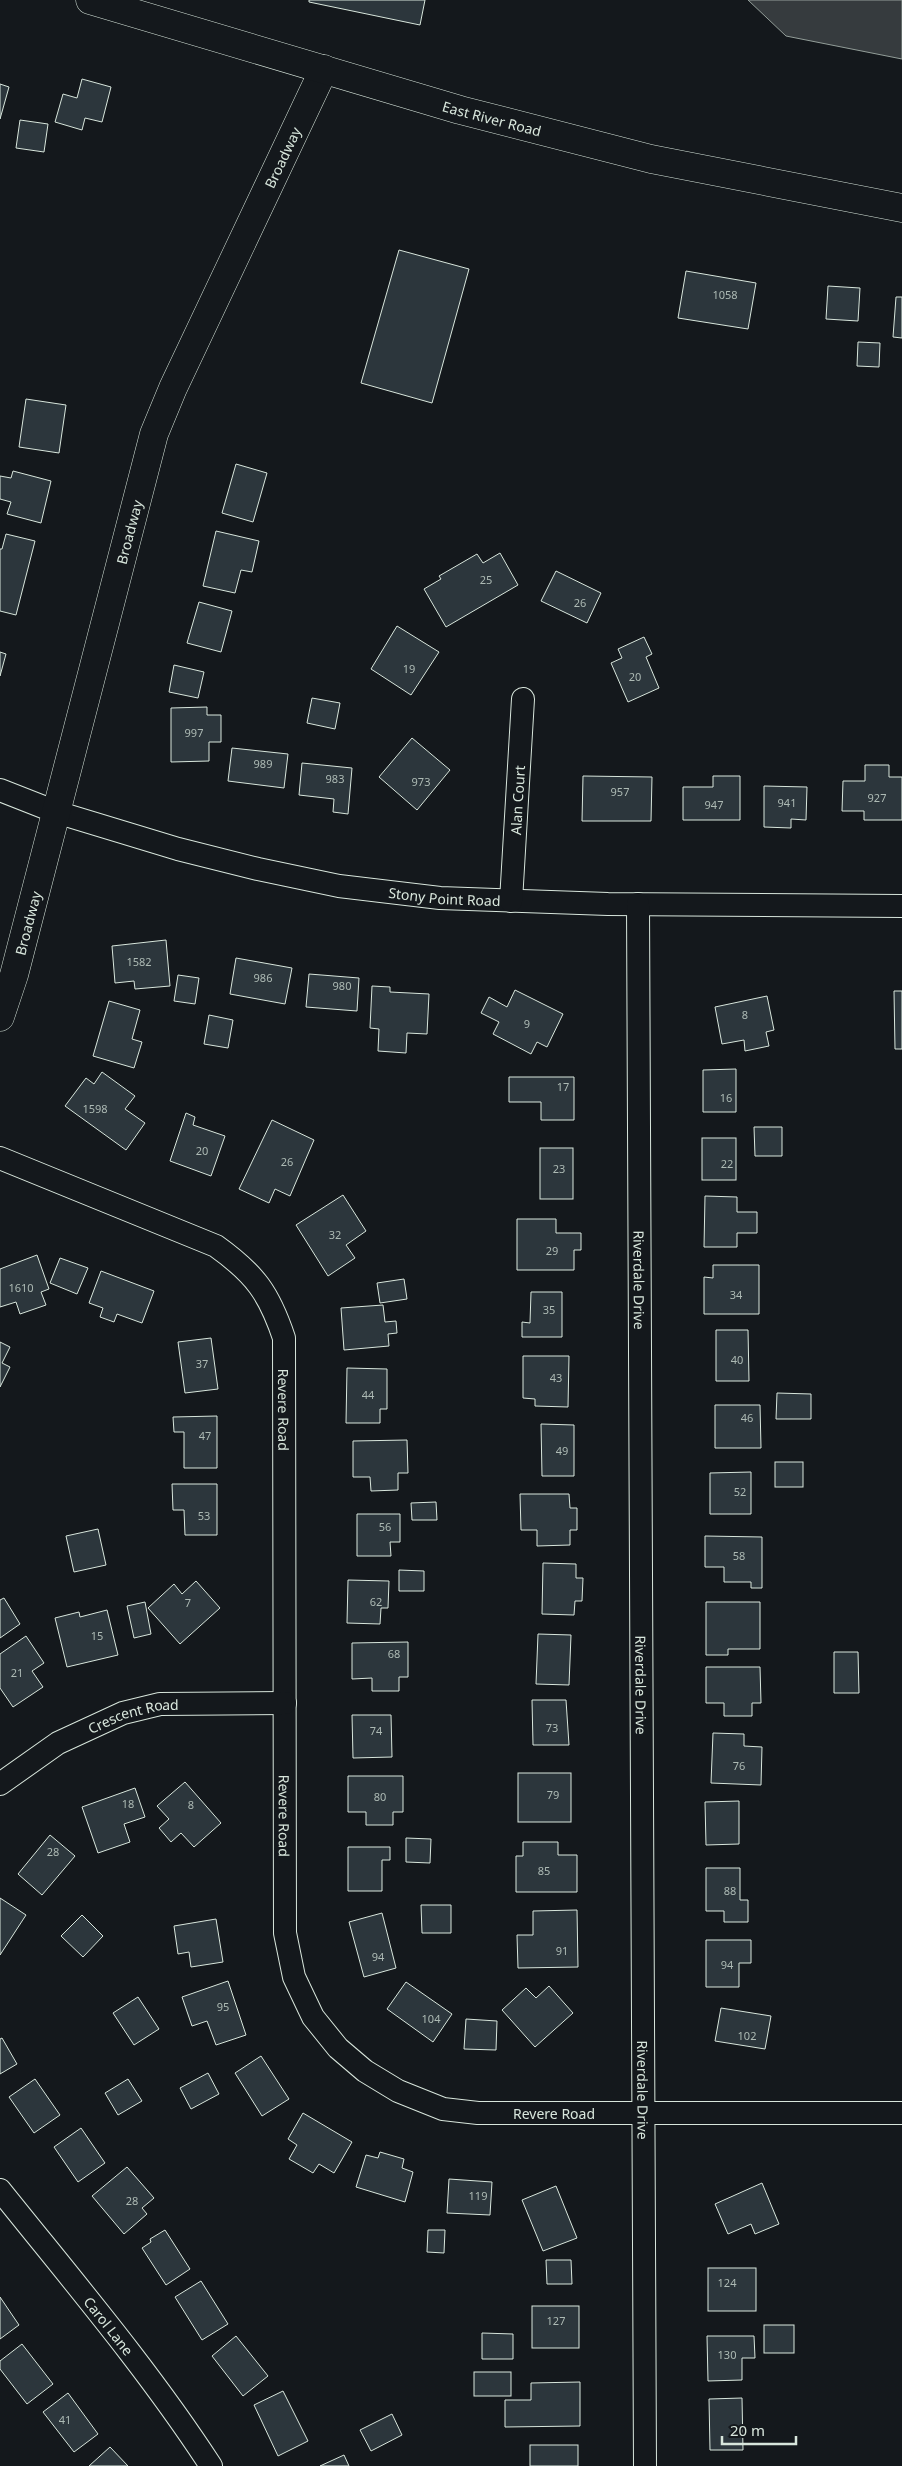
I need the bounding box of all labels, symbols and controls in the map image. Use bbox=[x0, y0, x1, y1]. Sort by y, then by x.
street label: East River Road bbox=[440, 96, 544, 140]
street label: Broadway bbox=[260, 123, 305, 191]
house number: 1058 bbox=[712, 287, 738, 302]
street label: Broadway bbox=[111, 497, 146, 566]
house number: 25 bbox=[480, 572, 492, 587]
house number: 26 bbox=[574, 595, 586, 610]
house number: 19 bbox=[403, 661, 415, 676]
house number: 20 bbox=[629, 669, 641, 684]
house number: 997 bbox=[185, 725, 203, 740]
house number: 989 bbox=[254, 756, 272, 771]
street label: Alan Court bbox=[505, 765, 529, 835]
house number: 983 bbox=[326, 771, 344, 786]
house number: 973 bbox=[412, 774, 430, 789]
house number: 957 bbox=[611, 784, 629, 799]
house number: 927 bbox=[868, 790, 886, 805]
house number: 941 bbox=[778, 795, 796, 810]
house number: 947 bbox=[705, 797, 723, 812]
street label: Stony Point Road bbox=[387, 882, 501, 910]
street label: Broadway bbox=[10, 888, 45, 957]
house number: 1582 bbox=[126, 954, 152, 969]
house number: 986 bbox=[254, 970, 272, 985]
house number: 980 bbox=[333, 978, 351, 993]
house number: 8 bbox=[742, 1007, 748, 1022]
house number: 9 bbox=[524, 1016, 530, 1031]
house number: 17 bbox=[557, 1079, 569, 1094]
house number: 16 bbox=[720, 1090, 732, 1105]
house number: 1598 bbox=[82, 1101, 108, 1116]
house number: 20 bbox=[196, 1143, 208, 1158]
house number: 26 bbox=[281, 1154, 293, 1169]
house number: 22 bbox=[721, 1156, 733, 1171]
house number: 23 bbox=[553, 1161, 565, 1176]
house number: 32 bbox=[329, 1227, 341, 1242]
street label: Riverdale Drive bbox=[630, 1230, 649, 1330]
house number: 29 bbox=[546, 1243, 558, 1258]
house number: 1610 bbox=[8, 1280, 34, 1295]
house number: 34 bbox=[730, 1287, 743, 1302]
house number: 35 bbox=[543, 1302, 555, 1317]
house number: 40 bbox=[731, 1352, 743, 1367]
house number: 37 bbox=[196, 1356, 208, 1371]
street label: Revere Road bbox=[275, 1369, 294, 1451]
house number: 43 bbox=[550, 1370, 562, 1385]
house number: 44 bbox=[362, 1387, 375, 1402]
house number: 46 bbox=[741, 1410, 753, 1425]
house number: 47 bbox=[199, 1428, 211, 1443]
house number: 49 bbox=[556, 1443, 568, 1458]
house number: 52 bbox=[734, 1484, 746, 1499]
house number: 53 bbox=[198, 1508, 210, 1523]
house number: 56 bbox=[379, 1519, 391, 1534]
house number: 58 bbox=[733, 1548, 745, 1563]
house number: 62 bbox=[370, 1594, 382, 1609]
house number: 7 bbox=[185, 1595, 191, 1610]
house number: 15 bbox=[91, 1628, 103, 1643]
street label: Riverdale Drive bbox=[632, 1635, 651, 1735]
house number: 68 bbox=[388, 1646, 400, 1661]
house number: 21 bbox=[11, 1665, 23, 1680]
street label: Crescent Road bbox=[85, 1694, 179, 1738]
house number: 73 bbox=[546, 1720, 558, 1735]
house number: 74 bbox=[370, 1723, 383, 1738]
house number: 76 bbox=[733, 1758, 745, 1773]
street label: Revere Road bbox=[275, 1775, 294, 1857]
house number: 79 bbox=[547, 1787, 559, 1802]
house number: 80 bbox=[374, 1789, 386, 1804]
house number: 18 bbox=[122, 1796, 134, 1811]
house number: 8 bbox=[188, 1797, 194, 1812]
house number: 28 bbox=[47, 1844, 59, 1859]
house number: 85 bbox=[538, 1863, 550, 1878]
house number: 88 bbox=[724, 1883, 736, 1898]
house number: 91 bbox=[556, 1943, 568, 1958]
house number: 94 bbox=[372, 1949, 385, 1964]
house number: 94 bbox=[721, 1957, 734, 1972]
house number: 95 bbox=[217, 1999, 229, 2014]
house number: 104 bbox=[422, 2011, 441, 2026]
house number: 102 bbox=[738, 2028, 756, 2043]
street label: Riverdale Drive bbox=[634, 2040, 653, 2140]
street label: Revere Road bbox=[513, 2104, 595, 2123]
house number: 119 bbox=[469, 2188, 487, 2203]
house number: 28 bbox=[126, 2193, 138, 2208]
house number: 124 bbox=[718, 2275, 737, 2290]
street label: Carol Lane bbox=[80, 2292, 138, 2359]
house number: 127 bbox=[547, 2313, 565, 2328]
house number: 130 bbox=[718, 2347, 736, 2362]
house number: 41 bbox=[59, 2412, 71, 2427]
scale bar bbox=[722, 2414, 796, 2446]
text: 20 m bbox=[730, 2420, 765, 2440]

